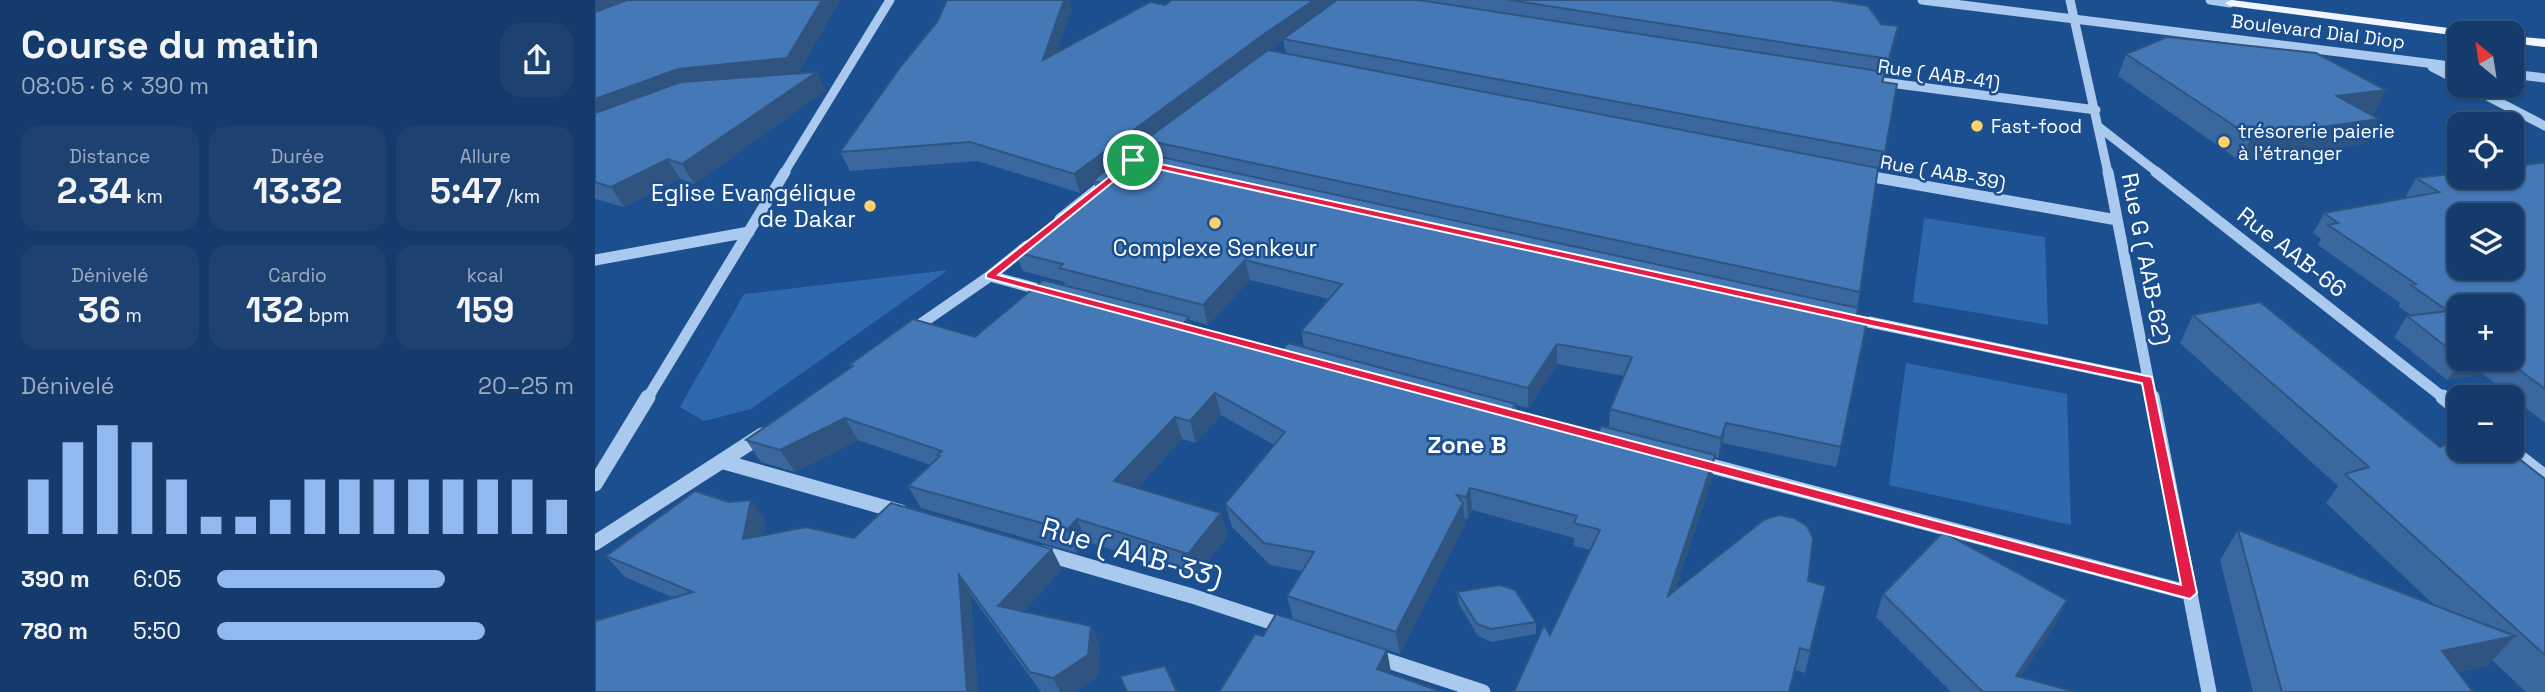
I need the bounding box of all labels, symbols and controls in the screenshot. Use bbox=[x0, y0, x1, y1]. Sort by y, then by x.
street label: Boulevard Dial Diop bbox=[2229, 8, 2406, 55]
text: Course du matin bbox=[21, 21, 319, 69]
north arrow bbox=[2447, 21, 2523, 98]
map controls bbox=[2447, 21, 2524, 462]
button: share bbox=[500, 23, 574, 97]
street label: Rue ( AAB-41) bbox=[1876, 54, 2002, 95]
text: 08:05 · 6 × 390 m bbox=[21, 71, 209, 101]
button: locate bbox=[2447, 112, 2524, 189]
place label: Fast-food bbox=[1991, 114, 2082, 139]
marker: Fast-food bbox=[1969, 118, 1985, 134]
place label: trésorerie paierie à l'étranger bbox=[2238, 119, 2395, 166]
pin bbox=[1103, 130, 1163, 190]
marker: trésorerie paierie à l'étranger bbox=[2216, 134, 2232, 150]
icon: arrive bbox=[1114, 141, 1152, 179]
text: Distance bbox=[69, 144, 150, 169]
text: Durée bbox=[271, 144, 324, 169]
text: Allure bbox=[460, 144, 511, 169]
street label: Rue ( AAB-39) bbox=[1878, 149, 2008, 196]
text: 2.34 bbox=[57, 169, 131, 213]
text: 13:32 bbox=[253, 169, 342, 213]
text: 5:47 bbox=[430, 169, 502, 213]
street label: Rue G ( AAB-62) bbox=[2115, 170, 2177, 348]
place label: Eglise Evangélique de Dakar bbox=[651, 178, 856, 234]
text: km bbox=[131, 184, 163, 209]
text: /km bbox=[502, 184, 540, 209]
marker: Eglise Evangélique de Dakar bbox=[862, 198, 878, 214]
street label: Rue AAB-66 bbox=[2231, 200, 2353, 304]
button: layers bbox=[2447, 203, 2524, 280]
marker: Complexe Senkeur bbox=[1207, 215, 1223, 231]
place label: Complexe Senkeur bbox=[1113, 233, 1317, 263]
text: Dénivelé bbox=[71, 263, 148, 288]
text: Cardio bbox=[268, 263, 327, 288]
text: kcal bbox=[467, 263, 504, 288]
text: 36 bbox=[78, 288, 121, 332]
text: 132 bbox=[246, 288, 304, 332]
text: 159 bbox=[456, 288, 514, 332]
button: + bbox=[2447, 294, 2524, 371]
text: m bbox=[121, 303, 142, 328]
text: bpm bbox=[304, 303, 349, 328]
text: Dénivelé bbox=[21, 371, 114, 401]
text: 20–25 m bbox=[478, 371, 574, 401]
button: − bbox=[2447, 385, 2524, 462]
district label: Zone B bbox=[1428, 429, 1506, 460]
street label: Rue ( AAB-33) bbox=[1037, 509, 1227, 595]
text: 390 m bbox=[21, 564, 90, 594]
text: 6:05 bbox=[133, 564, 181, 594]
text: 780 m bbox=[21, 616, 88, 646]
text: 5:50 bbox=[133, 616, 181, 646]

